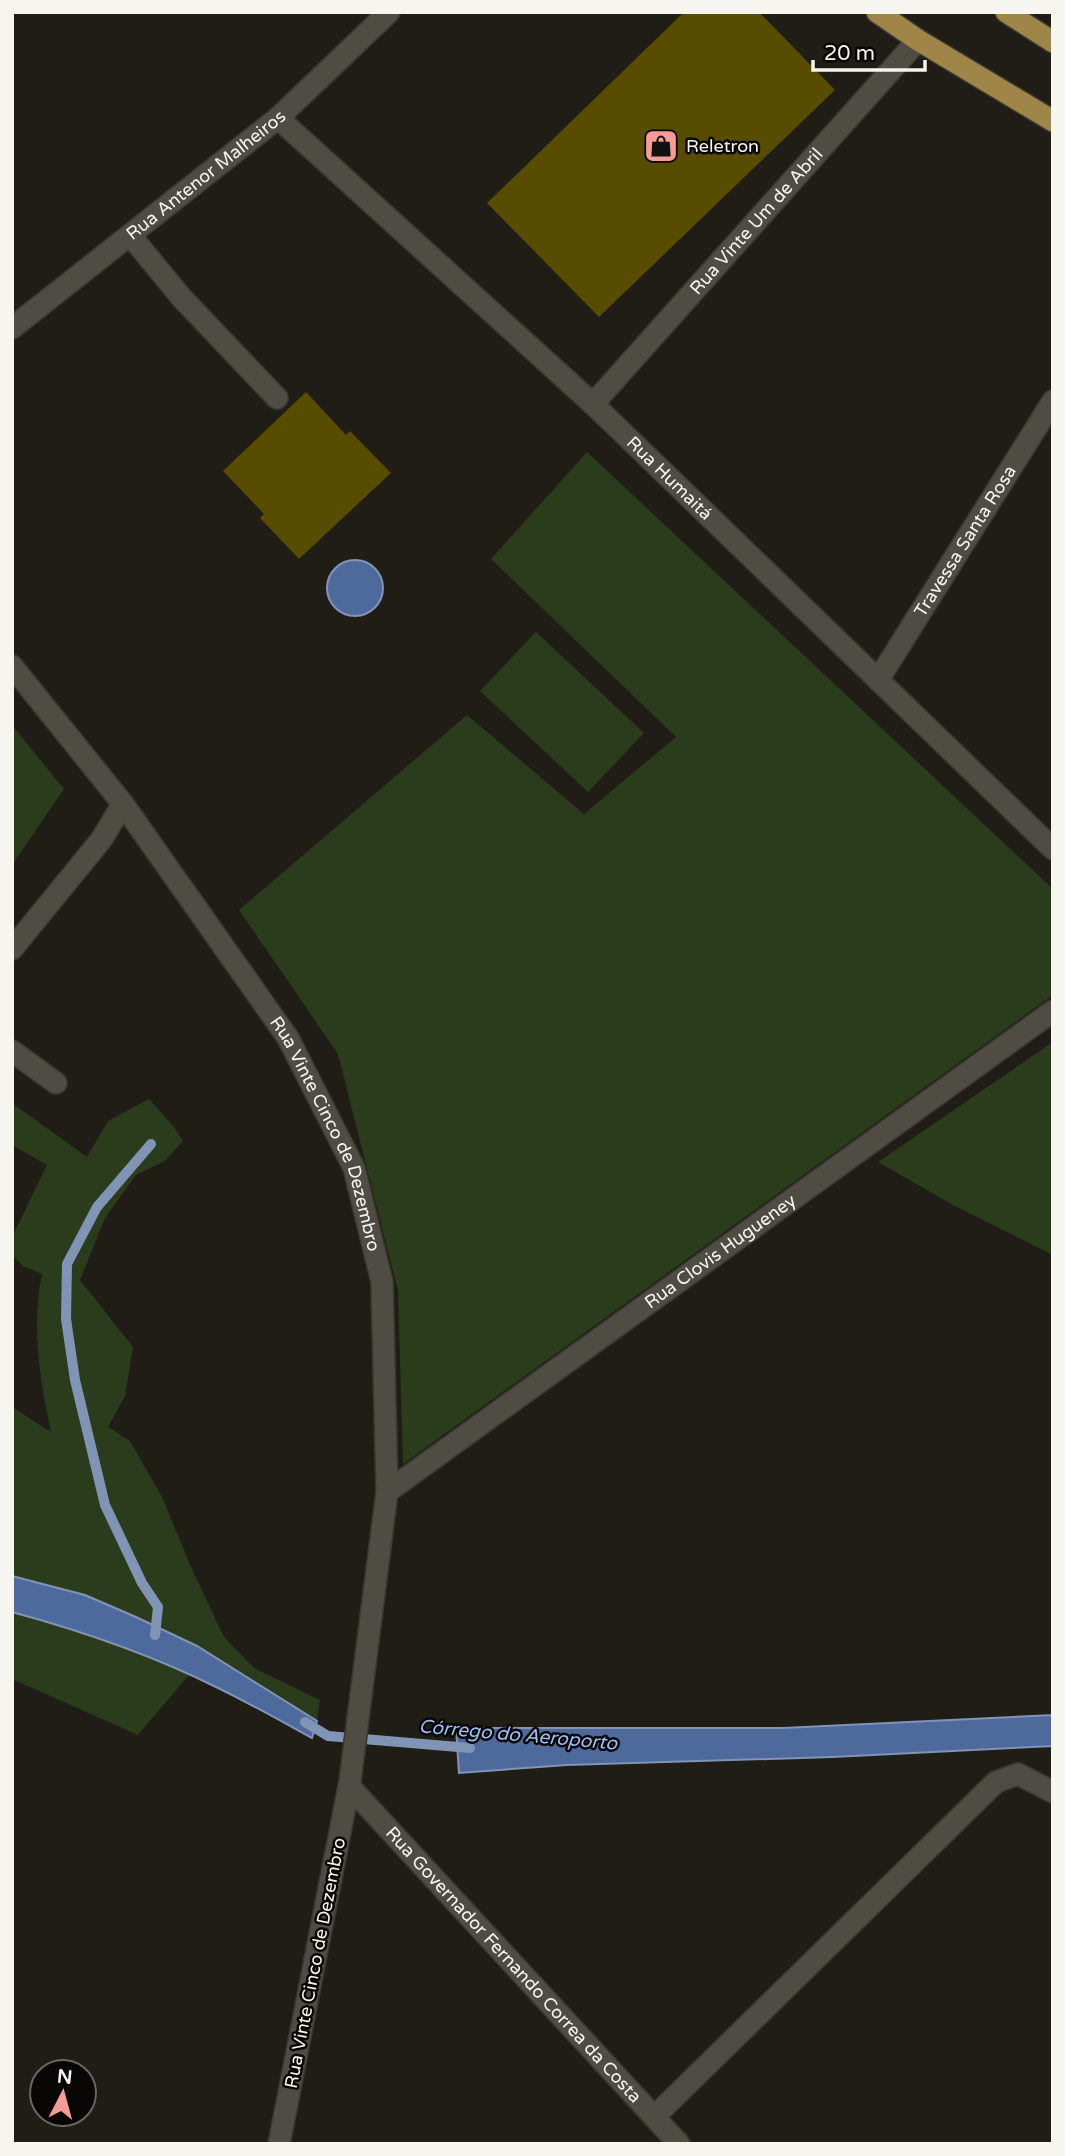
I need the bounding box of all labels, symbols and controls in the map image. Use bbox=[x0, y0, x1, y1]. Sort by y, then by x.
scale bar bbox=[813, 28, 925, 72]
text: 20 m bbox=[824, 41, 875, 66]
street label: Rua Antenor Malheiros bbox=[122, 105, 290, 245]
shop icon: Reletron bbox=[642, 127, 680, 165]
place label: Reletron bbox=[686, 135, 759, 157]
street label: Rua Vinte Um de Abril bbox=[685, 143, 827, 299]
street label: Rua Humaitá bbox=[622, 432, 717, 525]
street label: Travessa Santa Rosa bbox=[909, 461, 1021, 621]
street label: Rua Vinte Cinco de Dezembro bbox=[265, 1012, 385, 1254]
street label: Rua Clovis Hugueney bbox=[640, 1189, 800, 1313]
water label: Córrego do Aeroporto bbox=[418, 1715, 620, 1755]
street label: Rua Governador Fernando Correa da Costa bbox=[381, 1822, 646, 2107]
street label: Rua Vinte Cinco de Dezembro bbox=[280, 1836, 350, 2090]
north arrow bbox=[28, 2058, 98, 2128]
text: N bbox=[56, 2065, 73, 2089]

